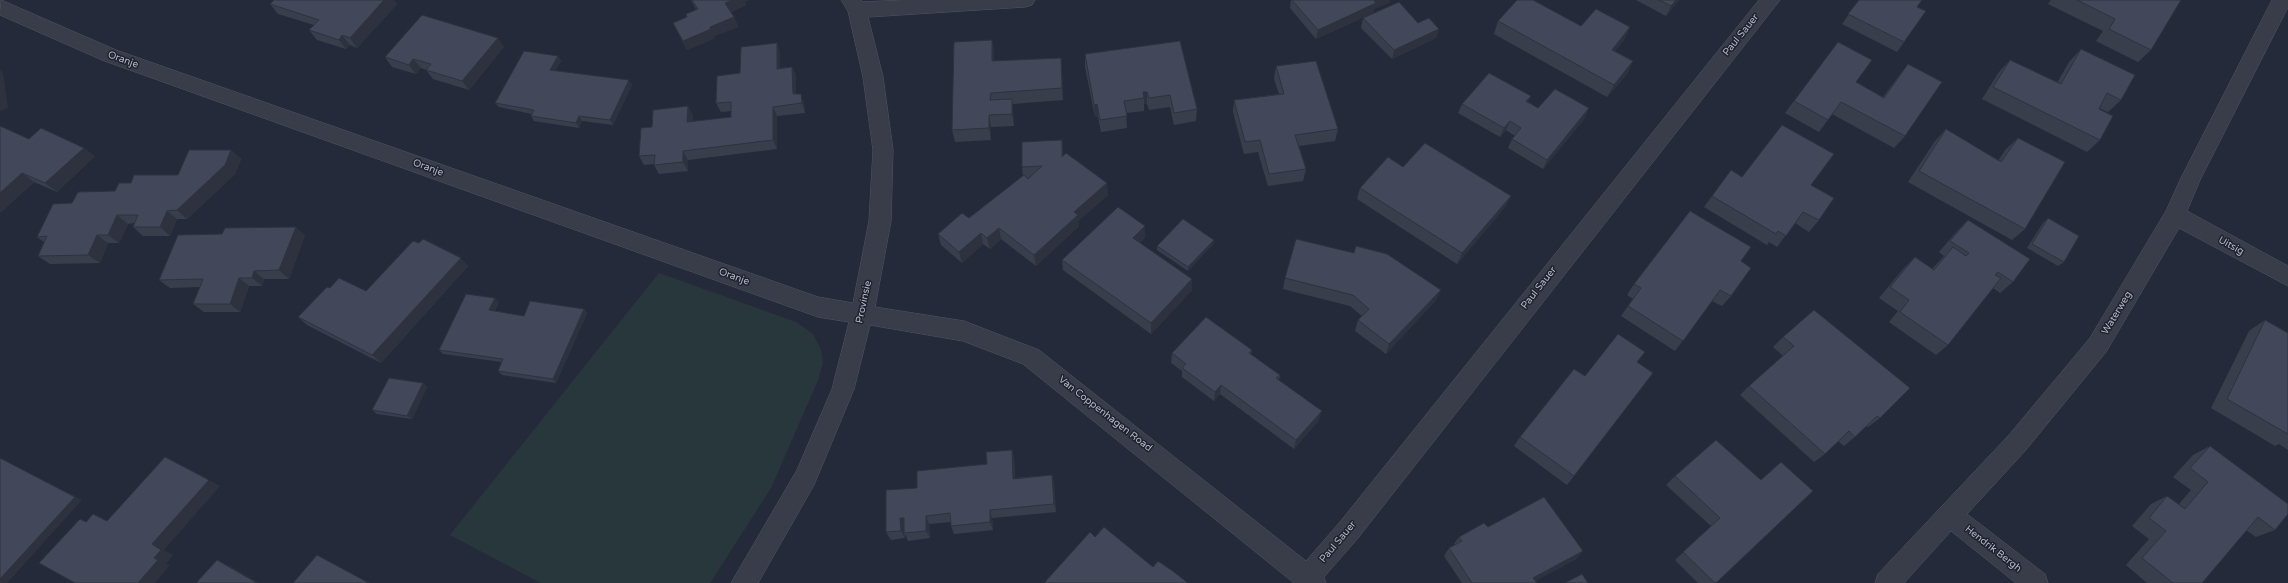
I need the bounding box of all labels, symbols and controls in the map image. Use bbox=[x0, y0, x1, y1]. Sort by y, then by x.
street label: Paul Sauer bbox=[1720, 12, 1762, 58]
street label: Oranje bbox=[106, 49, 140, 71]
street label: Oranje bbox=[411, 157, 445, 179]
street label: Uitsig bbox=[2216, 234, 2246, 258]
street label: Paul Sauer bbox=[1519, 264, 1559, 312]
street label: Oranje bbox=[717, 266, 751, 288]
street label: Provinsie bbox=[854, 280, 874, 324]
street label: Waterweg bbox=[2099, 289, 2135, 337]
street label: Van Coppenhagen Road bbox=[1056, 374, 1154, 454]
street label: Paul Sauer bbox=[1317, 519, 1359, 565]
street label: Hendrik Bergh bbox=[1962, 523, 2024, 575]

